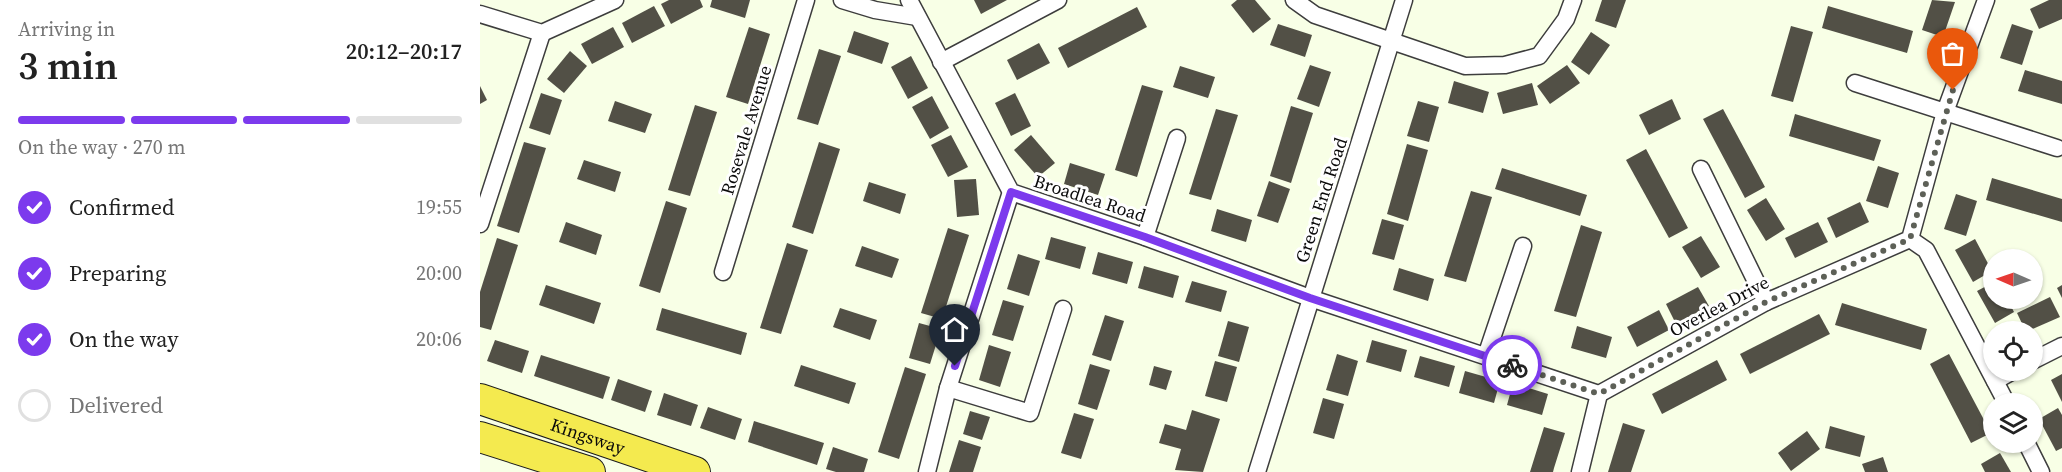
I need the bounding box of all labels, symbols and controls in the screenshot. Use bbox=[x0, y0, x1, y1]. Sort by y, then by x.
text: Arriving in bbox=[18, 15, 115, 43]
pin bbox=[1927, 28, 1978, 90]
text: 20:12–20:17 bbox=[346, 36, 462, 66]
icon: bag bbox=[1936, 37, 1969, 70]
text: 3 min bbox=[18, 39, 118, 92]
street label: Rosevale Avenue bbox=[714, 62, 778, 198]
text: On the way · 270 m bbox=[18, 133, 185, 161]
street label: Green End Road bbox=[1289, 134, 1353, 266]
street label: Broadlea Road bbox=[1031, 168, 1149, 228]
icon: check bbox=[18, 191, 51, 224]
text: Confirmed bbox=[69, 192, 174, 222]
text: 19:55 bbox=[416, 193, 462, 221]
north arrow bbox=[1983, 249, 2043, 309]
map controls bbox=[1983, 249, 2043, 453]
icon: check bbox=[18, 257, 51, 290]
text: Preparing bbox=[69, 258, 166, 288]
text: 20:00 bbox=[416, 259, 462, 287]
street label: Overlea Drive bbox=[1665, 269, 1773, 343]
pin bbox=[929, 304, 980, 366]
icon: home bbox=[938, 313, 971, 346]
button: locate bbox=[1983, 321, 2043, 381]
icon: check bbox=[18, 323, 51, 356]
text: On the way bbox=[69, 324, 178, 354]
text: 20:06 bbox=[416, 325, 462, 353]
courier bbox=[1482, 335, 1542, 395]
icon: bike bbox=[1496, 349, 1529, 382]
text: Delivered bbox=[69, 390, 163, 420]
button: layers bbox=[1983, 393, 2043, 453]
street label: Kingsway bbox=[547, 411, 629, 460]

